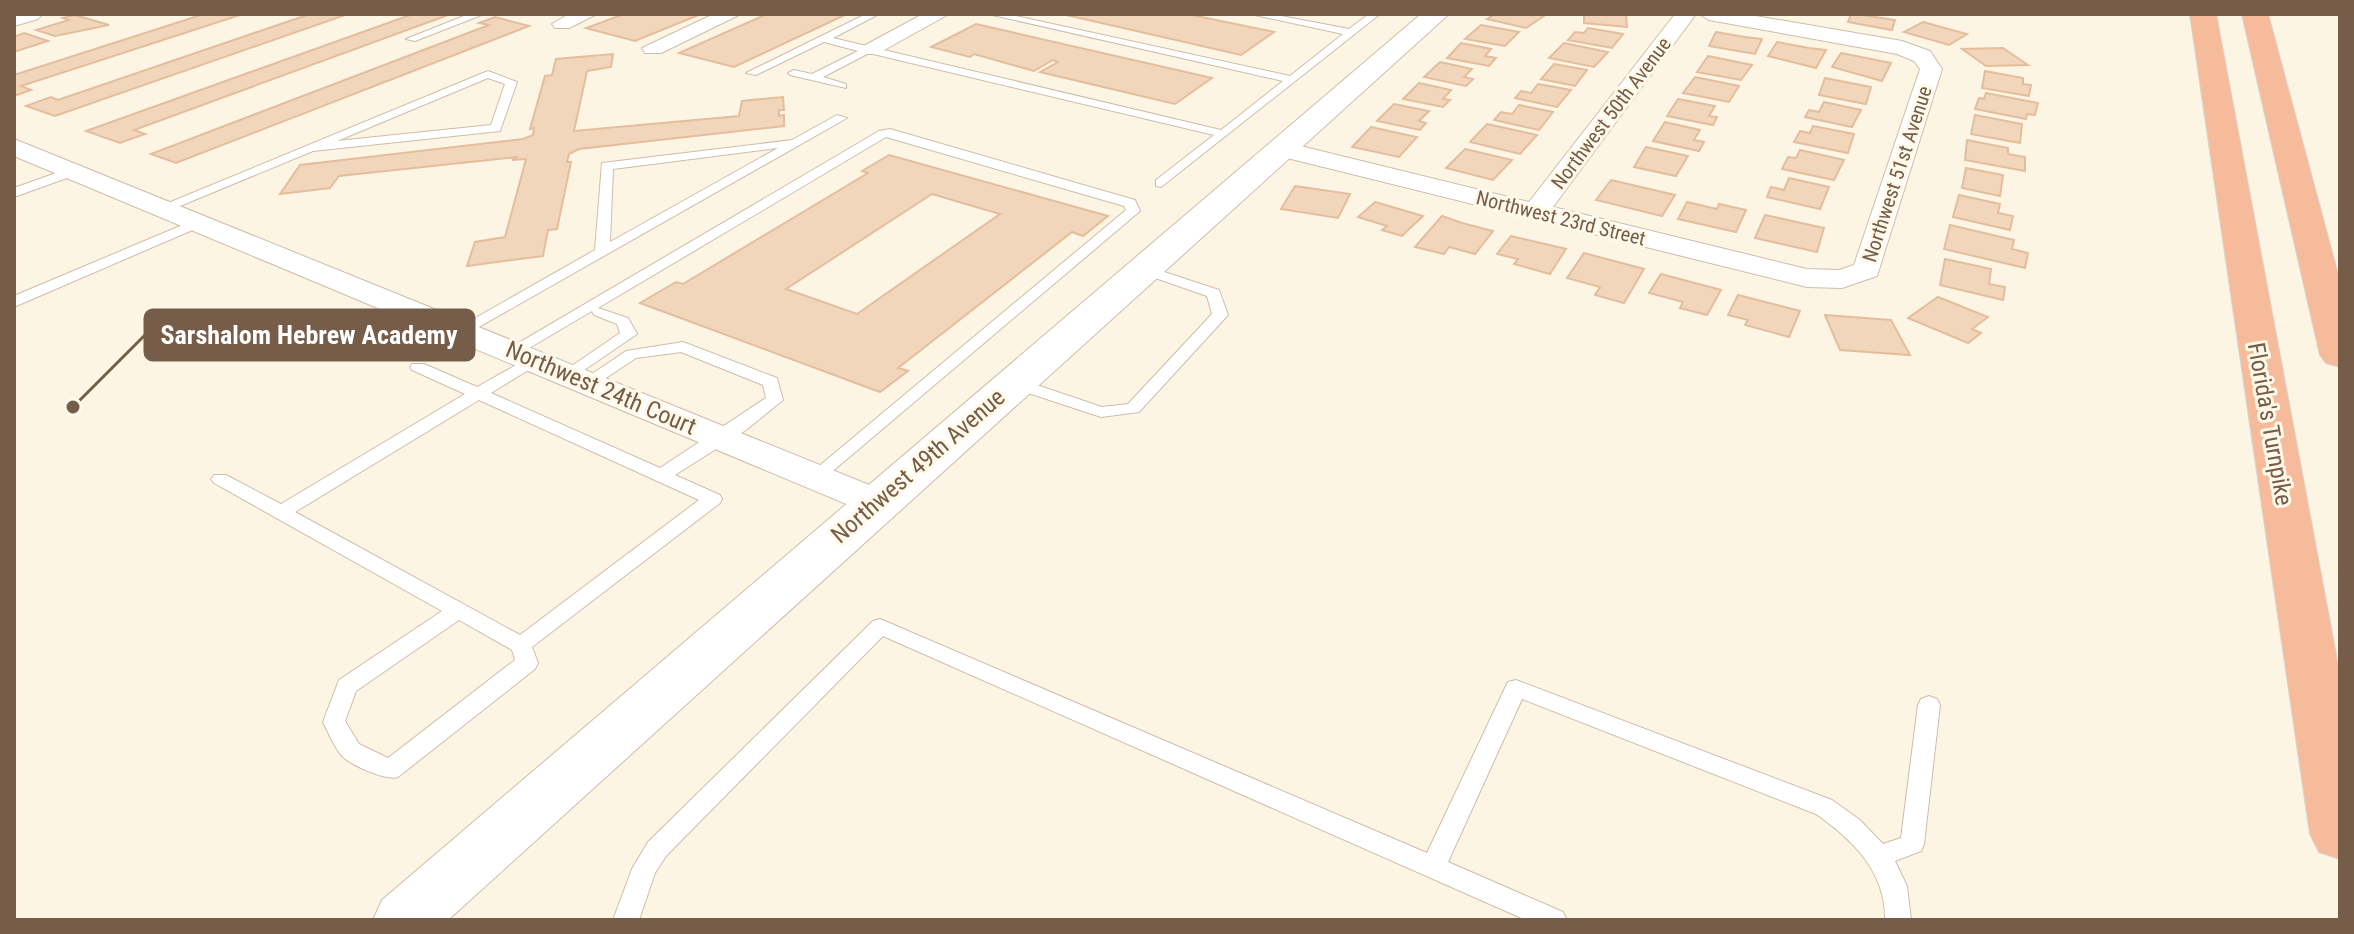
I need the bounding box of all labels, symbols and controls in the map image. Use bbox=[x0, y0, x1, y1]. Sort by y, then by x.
street label: Northwest 50th Avenue bbox=[1546, 32, 1676, 194]
street label: Northwest 51st Avenue bbox=[1857, 83, 1937, 265]
street label: Northwest 23rd Street bbox=[1474, 185, 1648, 251]
callout: Sarshalom Hebrew Academy bbox=[145, 310, 474, 360]
text: Sarshalom Hebrew Academy bbox=[161, 320, 458, 350]
street label: Northwest 24th Court bbox=[502, 335, 700, 441]
street label: Florida's Turnpike bbox=[2242, 340, 2298, 508]
street label: Northwest 49th Avenue bbox=[825, 383, 1011, 549]

